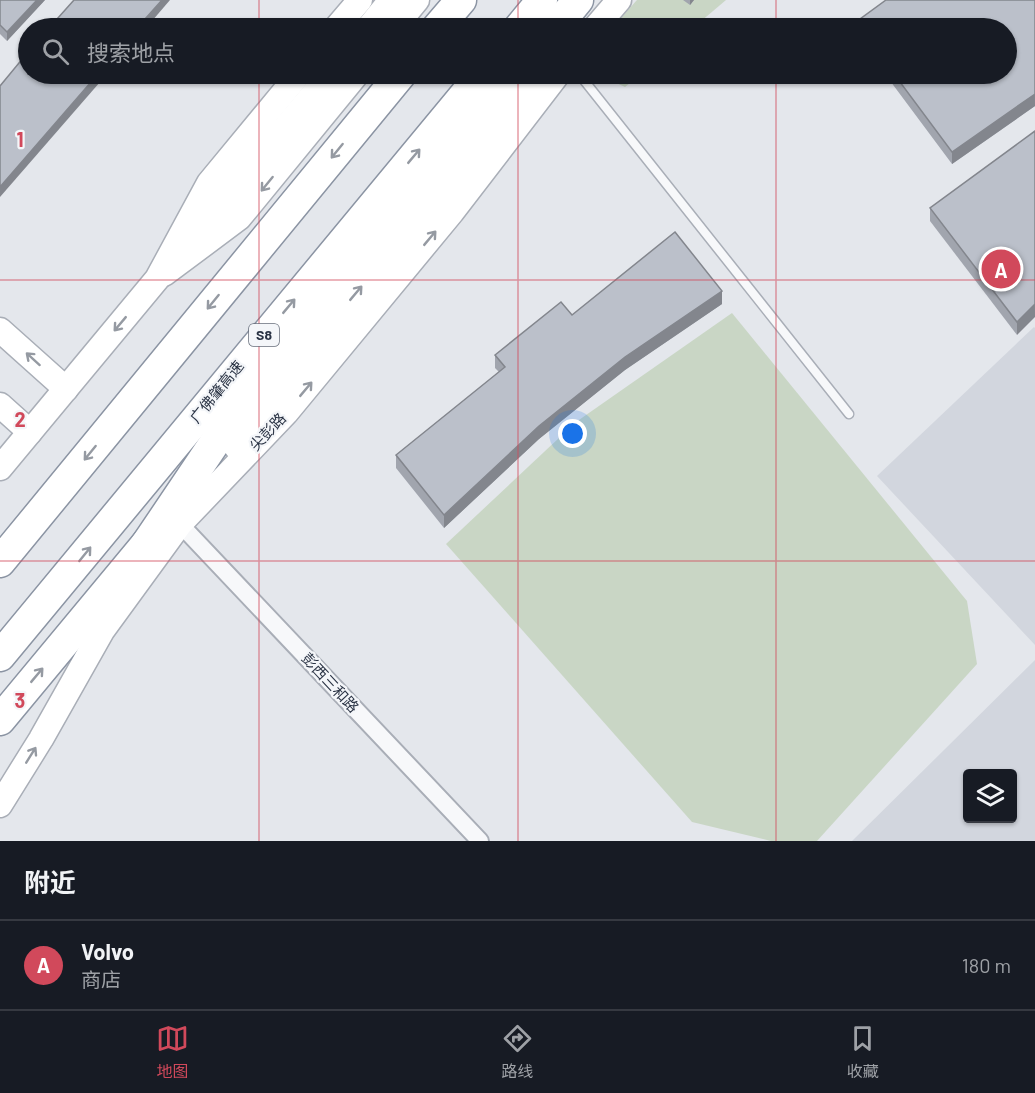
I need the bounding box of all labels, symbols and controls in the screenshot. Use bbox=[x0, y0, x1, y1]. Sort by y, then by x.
search box bbox=[18, 18, 1017, 84]
icon: search bbox=[39, 35, 72, 68]
text: 搜索地点 bbox=[87, 39, 175, 65]
text: 1 bbox=[16, 127, 24, 151]
one-way arrow bbox=[330, 143, 343, 159]
one-way arrow bbox=[407, 148, 420, 164]
one-way arrow bbox=[260, 176, 273, 192]
one-way arrow bbox=[423, 231, 436, 247]
pin: A bbox=[982, 246, 1020, 292]
one-way arrow bbox=[349, 286, 363, 301]
one-way arrow bbox=[207, 294, 220, 310]
one-way arrow bbox=[282, 298, 295, 314]
one-way arrow bbox=[113, 316, 127, 331]
road number: S8 bbox=[249, 324, 279, 346]
one-way arrow bbox=[26, 352, 41, 366]
street label: 广佛肇高速 bbox=[186, 357, 247, 426]
one-way arrow bbox=[299, 381, 312, 397]
text: 2 bbox=[14, 407, 26, 431]
street label: 尖彭路 bbox=[245, 409, 289, 454]
your location bbox=[558, 419, 587, 448]
one-way arrow bbox=[83, 445, 96, 461]
one-way arrow bbox=[78, 546, 91, 562]
street label: 彭西三和路 bbox=[299, 649, 363, 716]
one-way arrow bbox=[31, 668, 44, 684]
text: 3 bbox=[15, 688, 25, 712]
one-way arrow bbox=[24, 747, 37, 764]
map controls bbox=[963, 769, 1017, 823]
button: layers bbox=[963, 769, 1017, 823]
text: 附近 bbox=[24, 866, 76, 897]
text: Volvo bbox=[81, 938, 134, 964]
text: A bbox=[37, 953, 50, 977]
text: 180 m bbox=[962, 953, 1011, 977]
text: 商店 bbox=[81, 967, 121, 991]
tab: 地图 bbox=[156, 1022, 189, 1082]
tab: 路线 bbox=[501, 1022, 534, 1082]
tab: 收藏 bbox=[846, 1022, 879, 1082]

